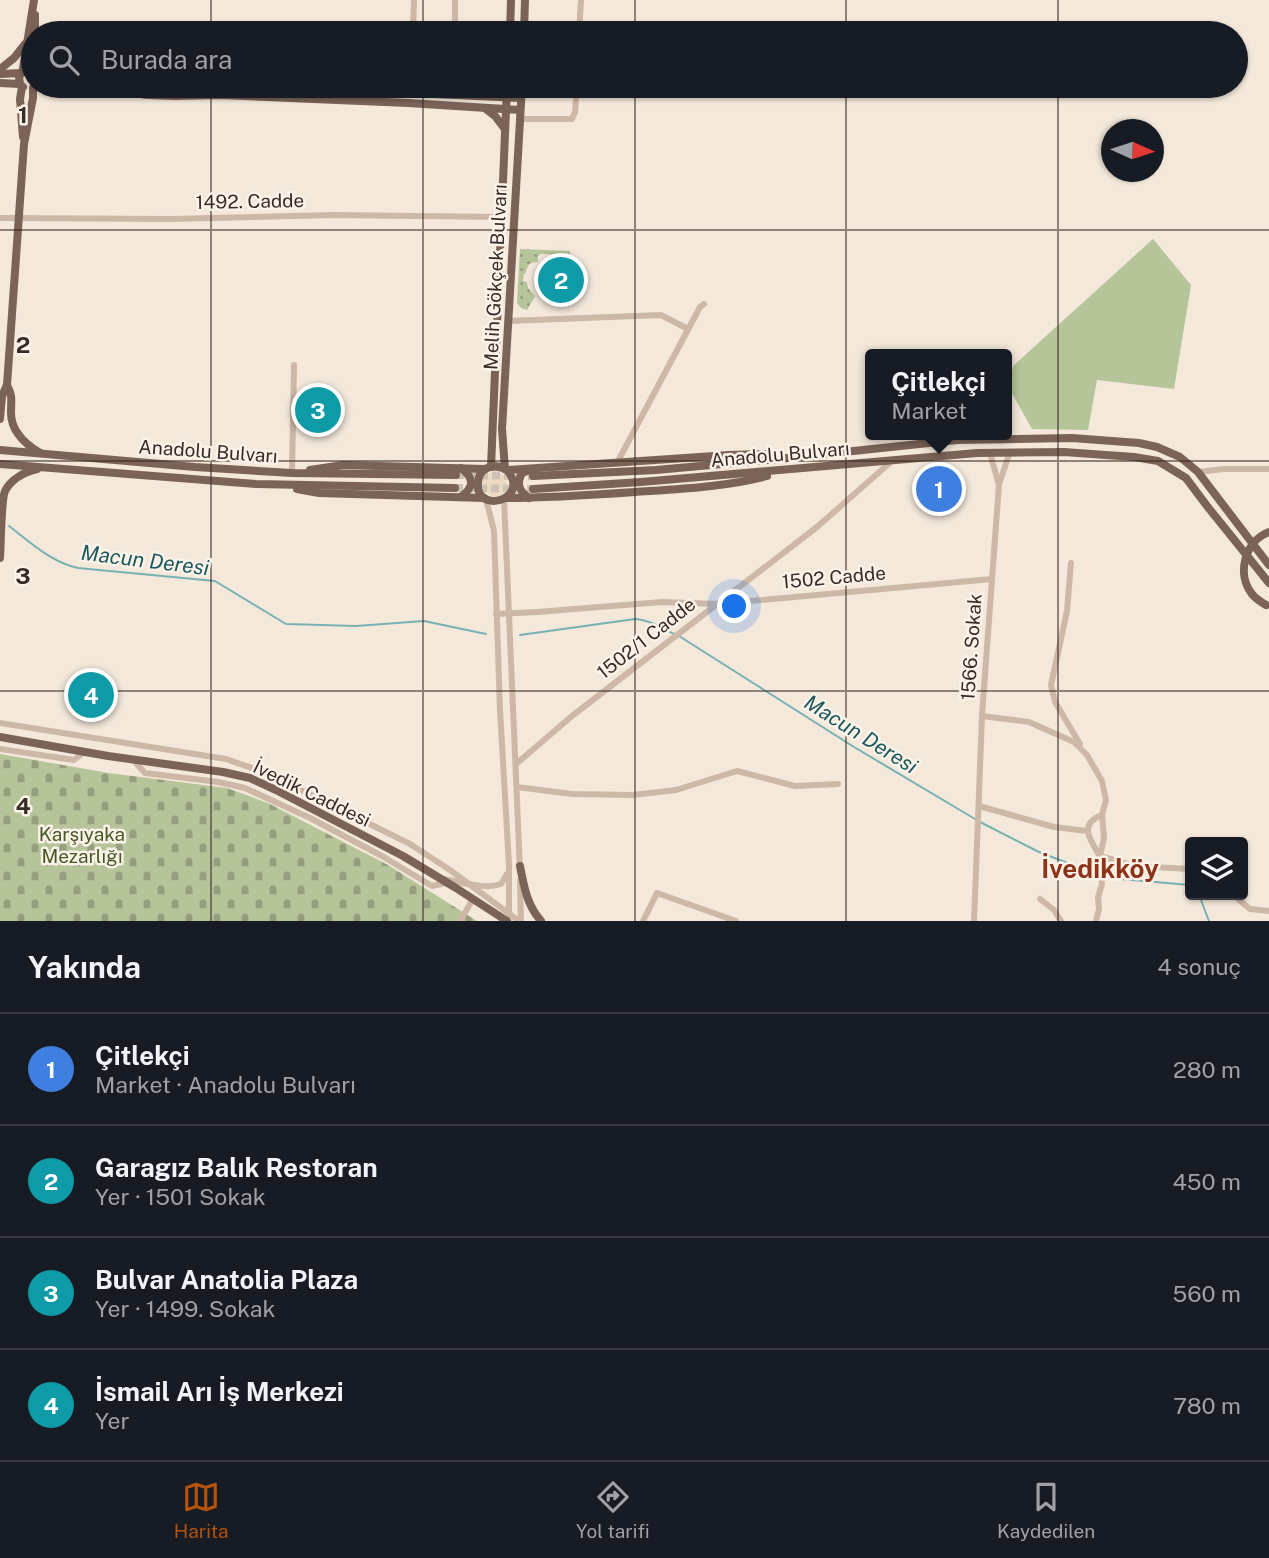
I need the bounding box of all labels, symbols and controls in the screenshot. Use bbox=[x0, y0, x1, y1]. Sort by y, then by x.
search box bbox=[21, 21, 1248, 98]
icon: search bbox=[45, 41, 83, 79]
text: Burada ara bbox=[101, 44, 232, 75]
text: 1 bbox=[18, 101, 28, 128]
north arrow bbox=[1101, 119, 1164, 182]
street label: Melih Gökçek Bulvarı bbox=[479, 184, 511, 370]
street label: 1492. Cadde bbox=[196, 189, 304, 213]
pin: 2 bbox=[538, 254, 584, 306]
text: 2 bbox=[16, 331, 30, 358]
popup bbox=[865, 349, 1012, 440]
text: Çitlekçi bbox=[891, 366, 986, 397]
pin: 3 bbox=[295, 384, 341, 436]
text: Market bbox=[891, 397, 967, 424]
street label: Anadolu Bulvarı bbox=[138, 435, 278, 467]
street label: Anadolu Bulvarı bbox=[710, 437, 850, 471]
pin: 1 bbox=[916, 463, 962, 515]
water label: Macun Deresi bbox=[80, 540, 210, 580]
street label: 1502 Cadde bbox=[781, 561, 887, 593]
text: 3 bbox=[15, 562, 31, 589]
your location bbox=[717, 589, 751, 623]
street label: 1566. Sokak bbox=[956, 592, 986, 701]
street label: 1502/1 Cadde bbox=[592, 593, 700, 683]
pin: 4 bbox=[68, 669, 114, 721]
water label: Macun Deresi bbox=[800, 689, 922, 779]
street label: İvedik Caddesi bbox=[250, 755, 374, 831]
text: 4 bbox=[15, 792, 31, 819]
park label: Karşıyaka Mezarlığı bbox=[39, 823, 125, 867]
map controls bbox=[1185, 837, 1248, 900]
button: layers bbox=[1185, 837, 1248, 900]
district label: İvedikköy bbox=[1041, 853, 1159, 884]
text: Yakında bbox=[28, 949, 141, 985]
text: 4 sonuç bbox=[1157, 953, 1241, 980]
text: Çitlekçi bbox=[95, 1040, 190, 1071]
text: 1 bbox=[46, 1056, 56, 1083]
text: 280 m bbox=[1173, 1056, 1241, 1083]
text: Market · Anadolu Bulvarı bbox=[95, 1071, 356, 1098]
text: Garagız Balık Restoran bbox=[95, 1152, 378, 1183]
text: 2 bbox=[44, 1168, 58, 1195]
text: 450 m bbox=[1172, 1168, 1241, 1195]
text: Yer · 1501 Sokak bbox=[95, 1183, 266, 1210]
text: Bulvar Anatolia Plaza bbox=[95, 1264, 358, 1295]
text: 3 bbox=[43, 1280, 59, 1307]
text: 560 m bbox=[1173, 1280, 1241, 1307]
text: Yer · 1499. Sokak bbox=[95, 1295, 276, 1322]
text: İsmail Arı İş Merkezi bbox=[95, 1376, 344, 1407]
text: 4 bbox=[43, 1392, 59, 1419]
text: 780 m bbox=[1173, 1392, 1241, 1419]
text: Yer bbox=[95, 1407, 130, 1434]
tab: Harita bbox=[174, 1478, 229, 1542]
tab: Yol tarifi bbox=[576, 1478, 650, 1542]
tab: Kaydedilen bbox=[997, 1478, 1095, 1542]

